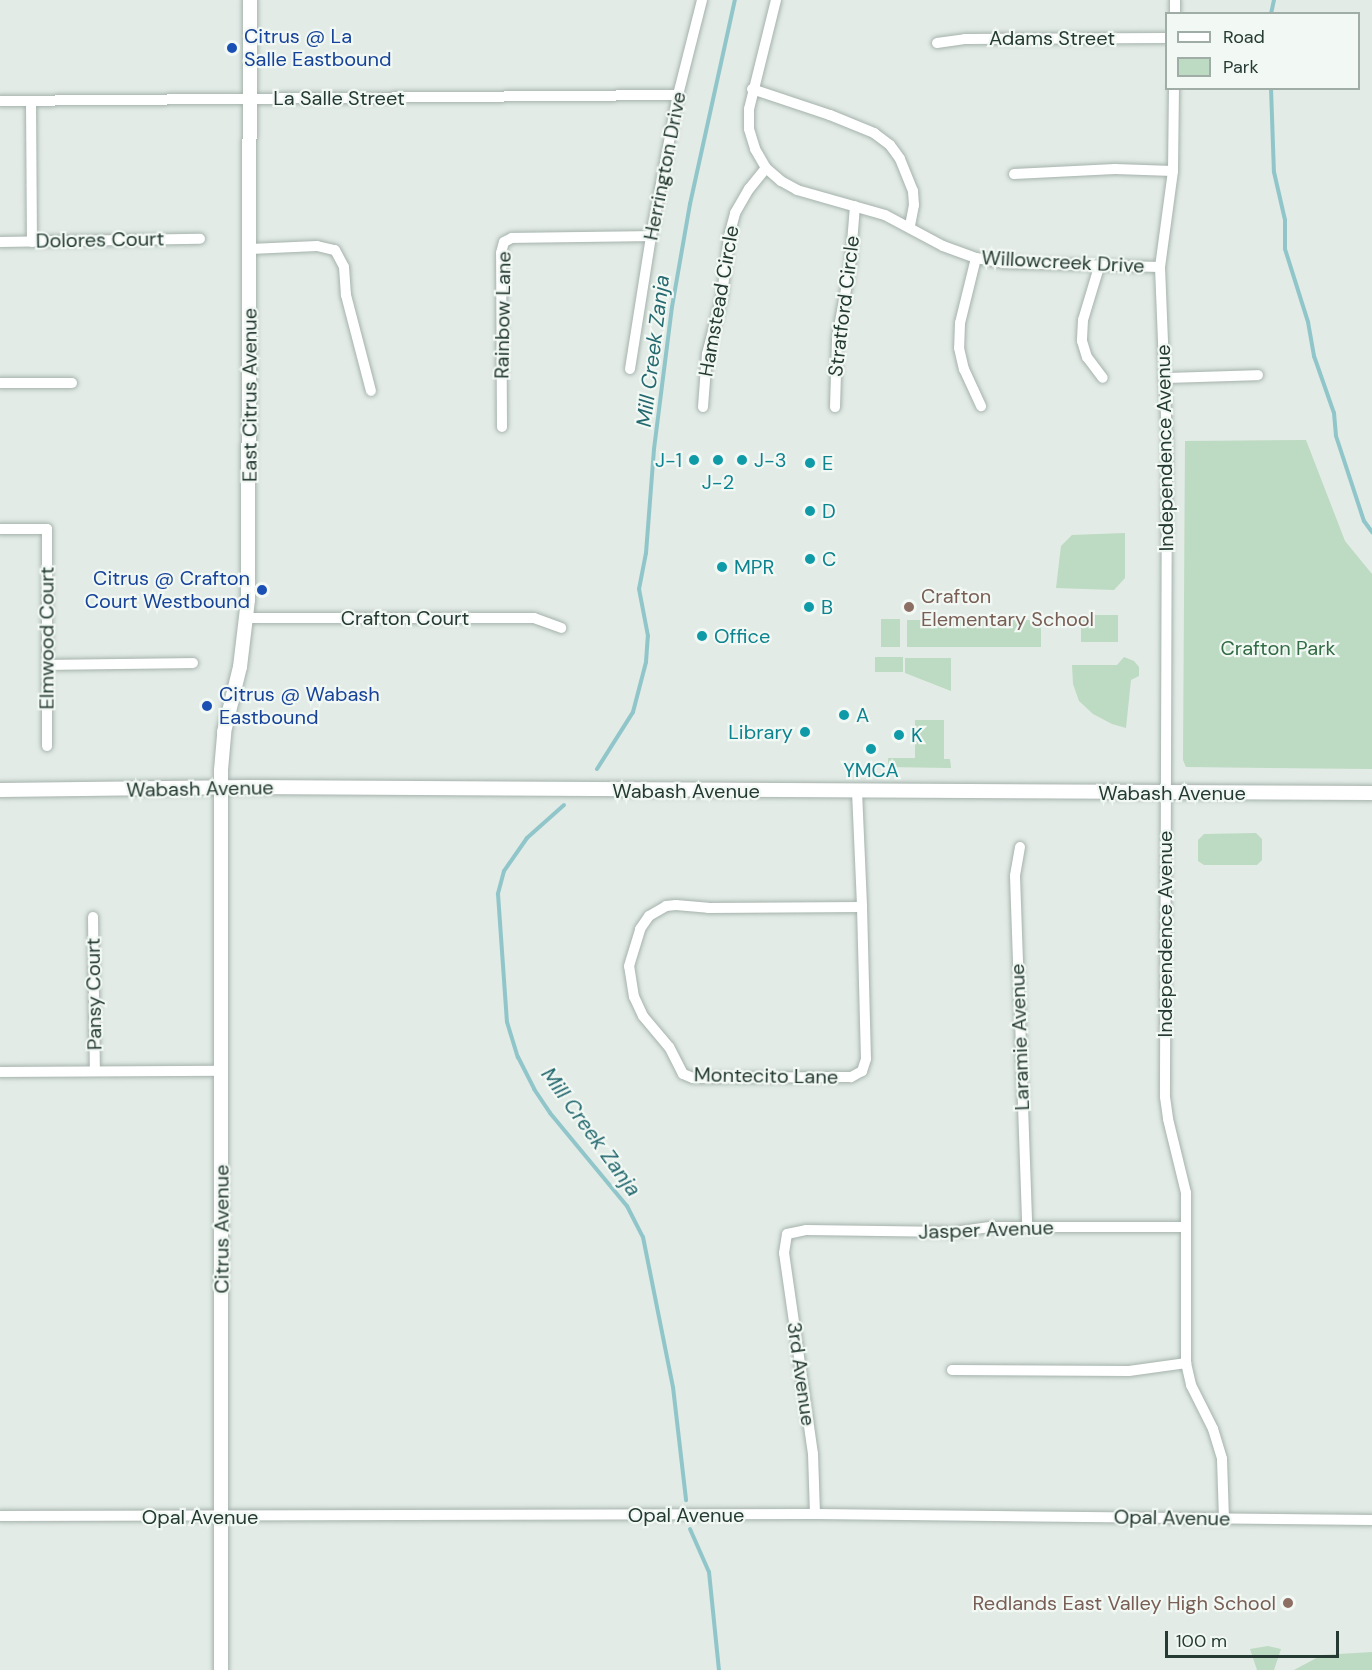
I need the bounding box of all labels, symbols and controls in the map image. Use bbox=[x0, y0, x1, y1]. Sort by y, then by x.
legend bbox=[1165, 12, 1360, 90]
place label: Citrus @ La Salle Eastbound bbox=[244, 24, 392, 71]
text: Road bbox=[1223, 25, 1265, 49]
street label: Adams Street bbox=[989, 26, 1115, 50]
marker: Citrus @ La Salle Eastbound bbox=[225, 41, 239, 55]
text: Park bbox=[1223, 55, 1259, 79]
street label: La Salle Street bbox=[273, 86, 405, 110]
street label: Herrington Drive bbox=[639, 90, 691, 242]
street label: Hamstead Circle bbox=[694, 224, 744, 378]
street label: Dolores Court bbox=[36, 227, 164, 253]
street label: Stratford Circle bbox=[823, 234, 865, 378]
street label: Willowcreek Drive bbox=[981, 246, 1145, 278]
street label: Rainbow Lane bbox=[490, 251, 516, 379]
water label: Mill Creek Zanja bbox=[631, 273, 675, 429]
street label: East Citrus Avenue bbox=[238, 308, 262, 482]
street label: Independence Avenue bbox=[1151, 344, 1179, 552]
place label: J-1 bbox=[655, 448, 682, 472]
place label: J-3 bbox=[754, 448, 787, 472]
place label: E bbox=[822, 451, 833, 475]
marker: J-1 bbox=[687, 453, 701, 467]
marker: J-2 bbox=[711, 453, 725, 467]
marker: J-3 bbox=[735, 453, 749, 467]
marker: E bbox=[803, 456, 817, 470]
place label: J-2 bbox=[702, 470, 734, 494]
place label: D bbox=[822, 499, 836, 523]
marker: D bbox=[803, 504, 817, 518]
place label: C bbox=[822, 547, 836, 571]
marker: C bbox=[803, 552, 817, 566]
place label: MPR bbox=[734, 555, 774, 579]
marker: MPR bbox=[715, 560, 729, 574]
place label: Citrus @ Crafton Court Westbound bbox=[85, 566, 250, 613]
street label: Elmwood Court bbox=[35, 567, 59, 709]
marker: Citrus @ Crafton Court Westbound bbox=[255, 583, 269, 597]
place label: Crafton Elementary School bbox=[921, 584, 1094, 631]
place label: B bbox=[821, 595, 833, 619]
marker: B bbox=[802, 600, 816, 614]
marker: Crafton Elementary School bbox=[902, 600, 916, 614]
street label: Crafton Court bbox=[341, 606, 469, 630]
place label: Office bbox=[714, 624, 770, 648]
marker: Office bbox=[695, 629, 709, 643]
park label: Crafton Park bbox=[1220, 636, 1336, 660]
place label: Citrus @ Wabash Eastbound bbox=[219, 682, 380, 729]
marker: Citrus @ Wabash Eastbound bbox=[200, 699, 214, 713]
place label: A bbox=[856, 703, 869, 727]
marker: A bbox=[837, 708, 851, 722]
place label: Library bbox=[728, 720, 793, 744]
place label: K bbox=[911, 723, 923, 747]
marker: Library bbox=[798, 725, 812, 739]
marker: K bbox=[892, 728, 906, 742]
marker: YMCA bbox=[864, 742, 878, 756]
place label: YMCA bbox=[843, 758, 899, 782]
street label: Wabash Avenue bbox=[126, 776, 274, 802]
street label: Wabash Avenue bbox=[612, 779, 760, 803]
street label: Wabash Avenue bbox=[1098, 781, 1246, 805]
street label: Independence Avenue bbox=[1153, 831, 1177, 1037]
street label: Pansy Court bbox=[81, 938, 107, 1050]
street label: Laramie Avenue bbox=[1005, 963, 1035, 1111]
water label: Mill Creek Zanja bbox=[536, 1063, 646, 1201]
street label: Montecito Lane bbox=[694, 1063, 838, 1089]
street label: Citrus Avenue bbox=[210, 1164, 234, 1294]
street label: Jasper Avenue bbox=[918, 1216, 1054, 1244]
street label: 3rd Avenue bbox=[782, 1321, 820, 1427]
street label: Opal Avenue bbox=[628, 1503, 744, 1527]
street label: Opal Avenue bbox=[142, 1505, 258, 1529]
street label: Opal Avenue bbox=[1113, 1505, 1231, 1531]
place label: Redlands East Valley High School bbox=[973, 1591, 1276, 1615]
marker: Redlands East Valley High School bbox=[1281, 1596, 1295, 1610]
scale bar bbox=[1168, 1619, 1342, 1657]
text: 100 m bbox=[1176, 1629, 1227, 1653]

